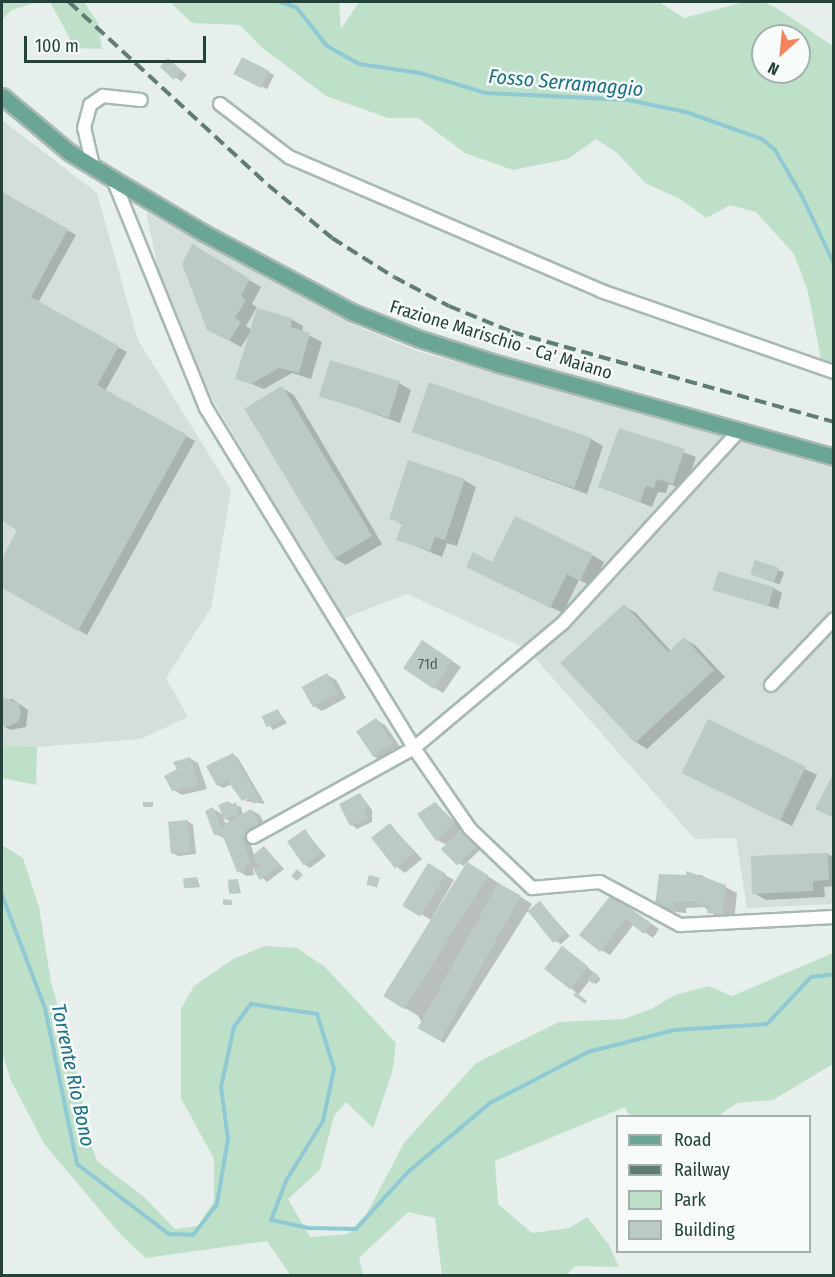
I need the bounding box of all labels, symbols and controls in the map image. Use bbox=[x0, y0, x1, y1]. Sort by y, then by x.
scale bar bbox=[27, 24, 208, 62]
north arrow bbox=[751, 24, 811, 84]
text: 100 m bbox=[35, 35, 79, 57]
text: N bbox=[765, 58, 782, 79]
water label: Fosso Serramaggio bbox=[488, 64, 644, 102]
street label: Frazione Marischio - Ca' Maiano bbox=[387, 296, 615, 384]
house number: 71d bbox=[418, 656, 438, 674]
water label: Torrente Rio Bono bbox=[46, 1001, 100, 1149]
legend bbox=[616, 1115, 811, 1253]
text: Road bbox=[674, 1129, 711, 1151]
text: Railway bbox=[674, 1159, 730, 1181]
text: Park bbox=[674, 1189, 706, 1211]
text: Building bbox=[674, 1219, 735, 1241]

